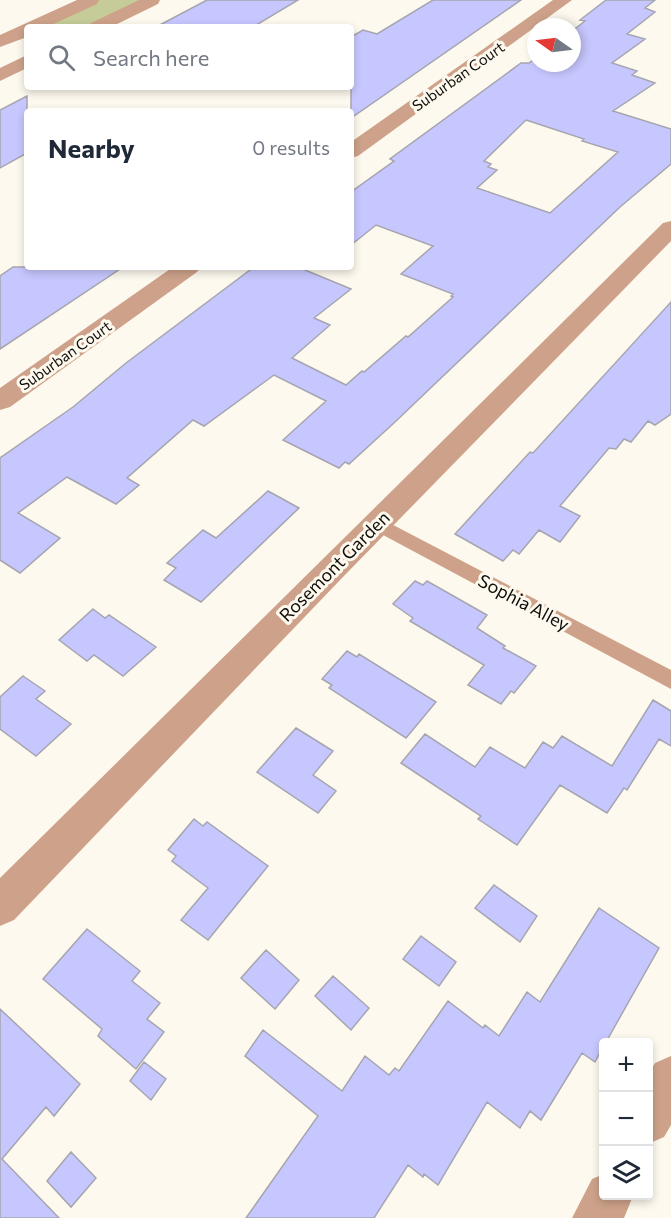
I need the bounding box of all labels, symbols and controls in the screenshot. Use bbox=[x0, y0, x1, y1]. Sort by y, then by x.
north arrow bbox=[527, 18, 581, 72]
search box bbox=[24, 24, 354, 90]
street label: Suburban Court bbox=[408, 38, 508, 114]
icon: search bbox=[45, 41, 78, 74]
text: Search here bbox=[93, 44, 209, 71]
text: Nearby bbox=[48, 132, 135, 163]
text: 0 results bbox=[252, 135, 330, 159]
street label: Suburban Court bbox=[15, 317, 115, 393]
street label: Rosemont Garden bbox=[274, 506, 394, 626]
street label: Sophia Alley bbox=[475, 569, 573, 635]
map controls bbox=[599, 1038, 653, 1200]
button: + bbox=[599, 1038, 653, 1092]
button: − bbox=[599, 1092, 653, 1146]
button: layers bbox=[599, 1146, 653, 1200]

